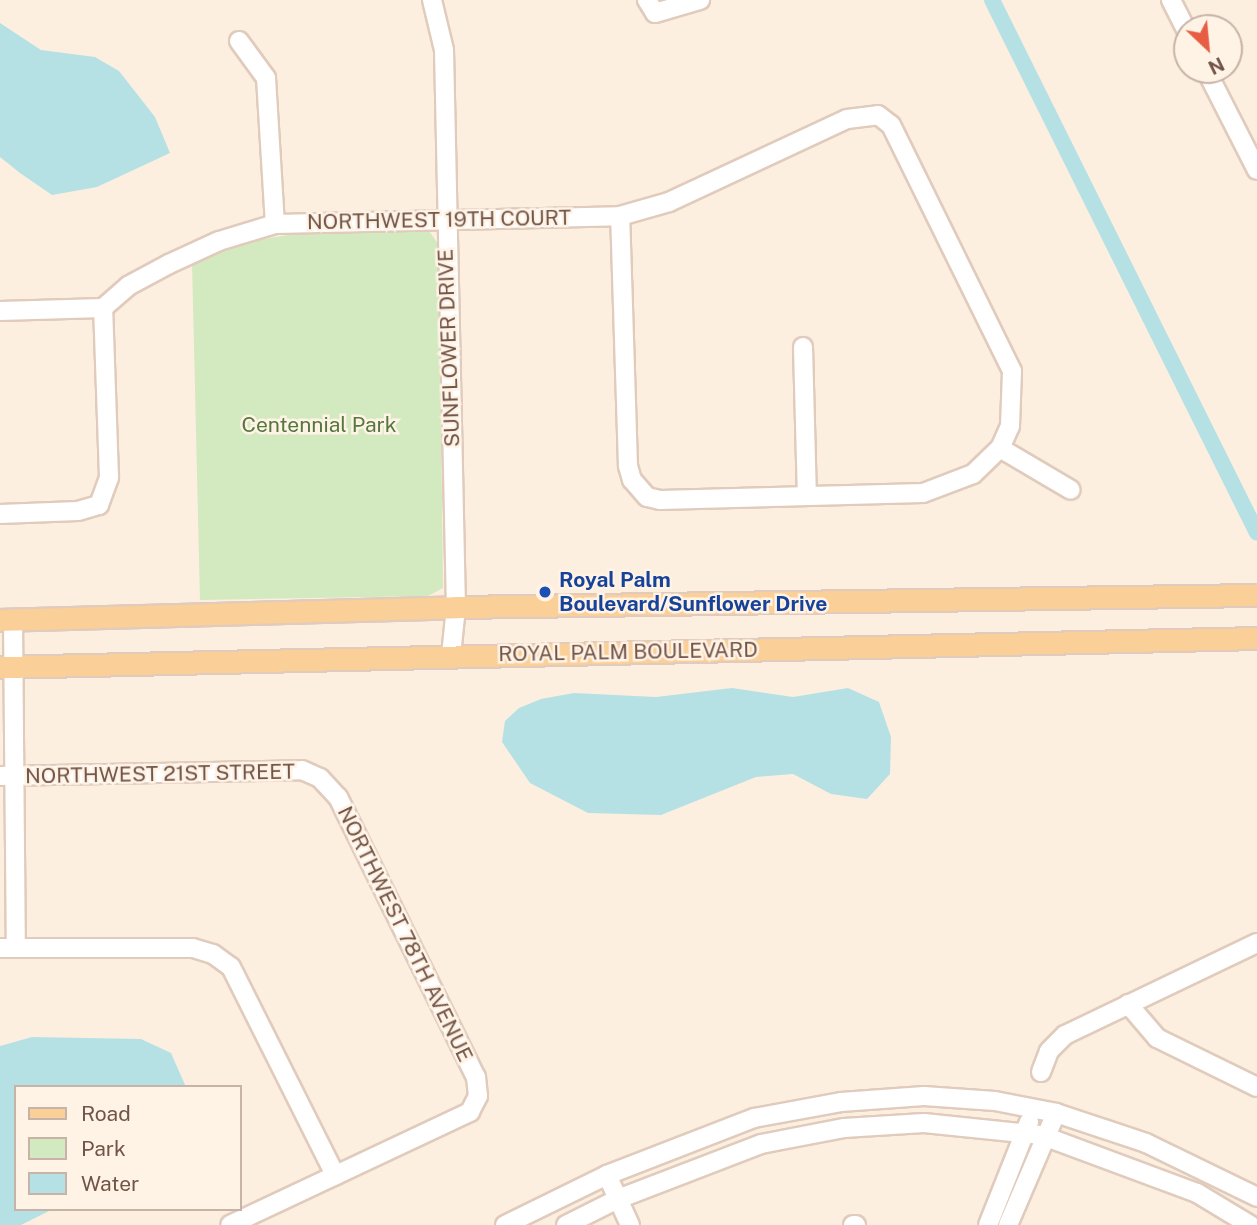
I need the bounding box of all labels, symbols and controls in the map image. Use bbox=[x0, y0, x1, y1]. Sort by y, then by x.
north arrow bbox=[1173, 14, 1243, 84]
text: N bbox=[1205, 53, 1228, 79]
street label: NORTHWEST 19TH COURT bbox=[307, 205, 571, 235]
street label: SUNFLOWER DRIVE bbox=[433, 248, 465, 448]
park label: Centennial Park bbox=[241, 412, 397, 438]
place label: Royal Palm Boulevard/Sunflower Drive bbox=[559, 567, 827, 617]
marker: Royal Palm Boulevard/Sunflower Drive bbox=[537, 584, 553, 600]
street label: ROYAL PALM BOULEVARD bbox=[498, 637, 758, 667]
street label: NORTHWEST 21ST STREET bbox=[25, 759, 295, 789]
street label: NORTHWEST 78TH AVENUE bbox=[332, 802, 478, 1066]
legend bbox=[14, 1085, 242, 1211]
text: Road bbox=[81, 1101, 131, 1126]
text: Park bbox=[81, 1136, 126, 1161]
text: Water bbox=[81, 1171, 139, 1196]

